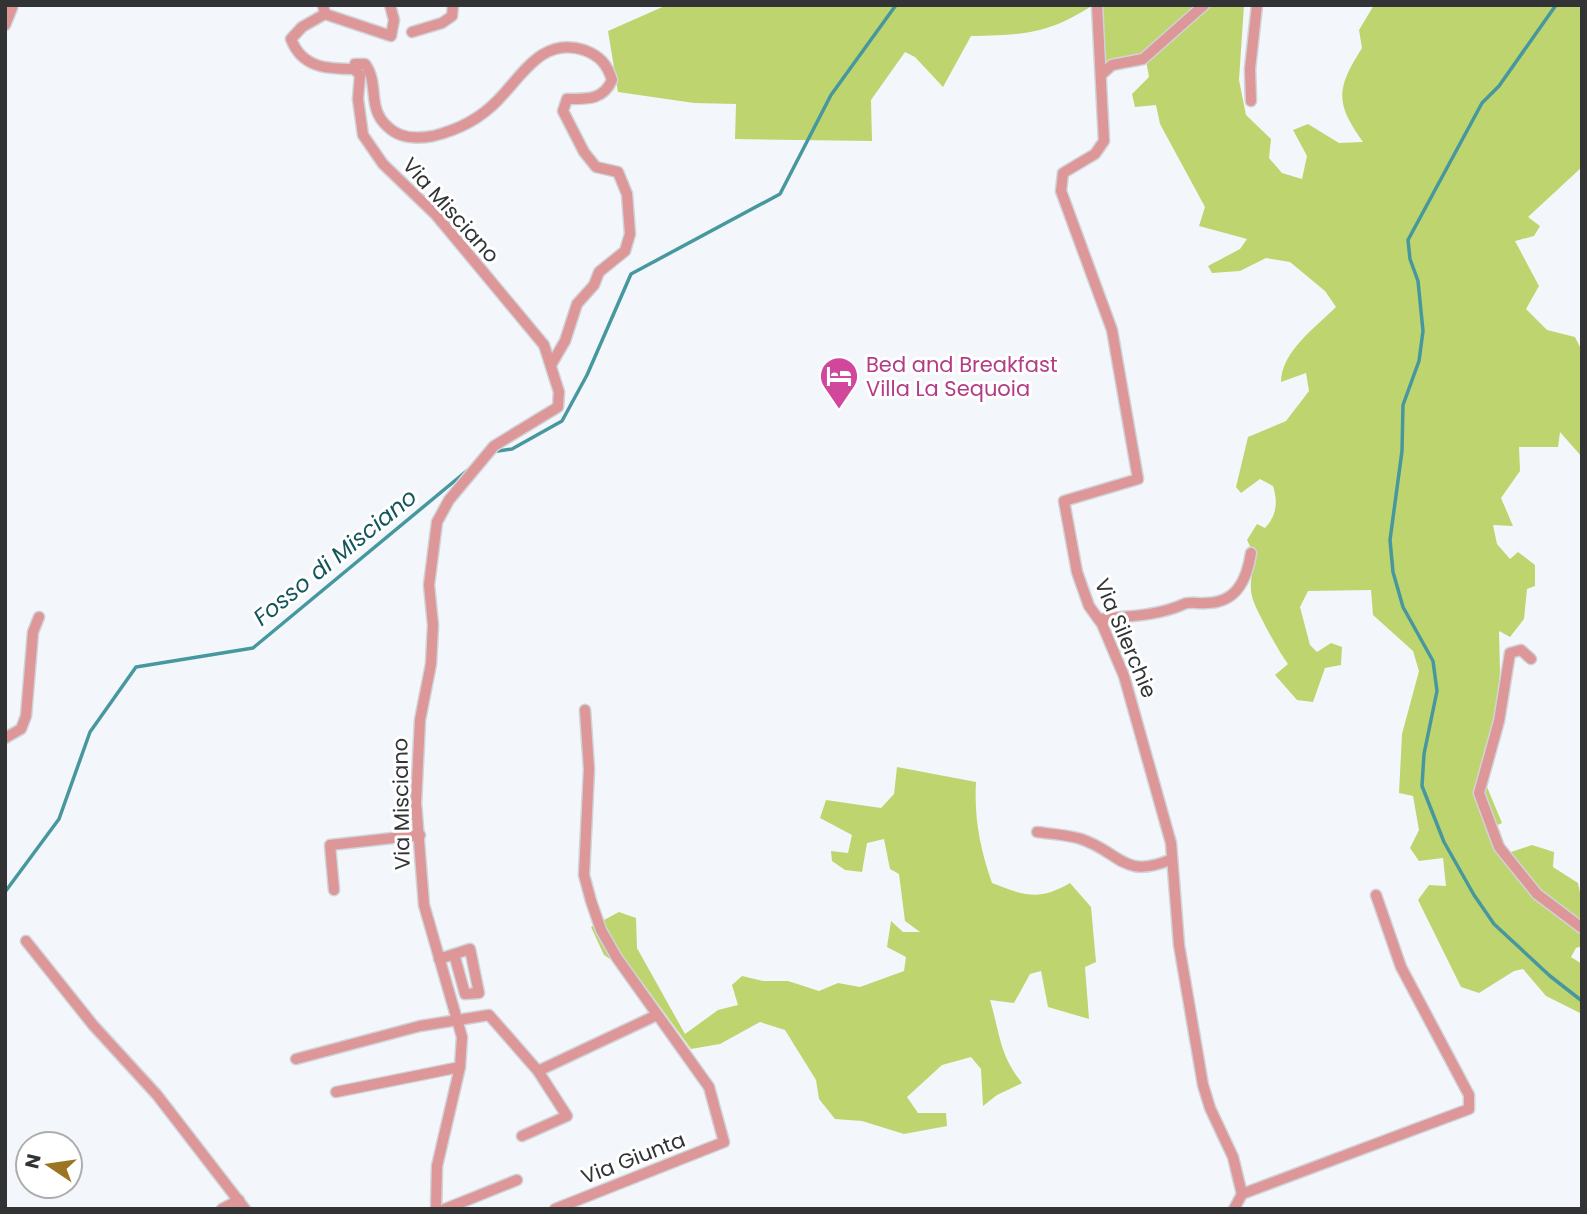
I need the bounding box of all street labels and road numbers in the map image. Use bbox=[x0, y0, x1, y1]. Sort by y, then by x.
street label: Via Misciano bbox=[396, 151, 506, 269]
street label: Via Silerchie bbox=[1088, 574, 1164, 702]
street label: Via Misciano bbox=[385, 738, 417, 870]
street label: Via Giunta bbox=[577, 1125, 689, 1191]

